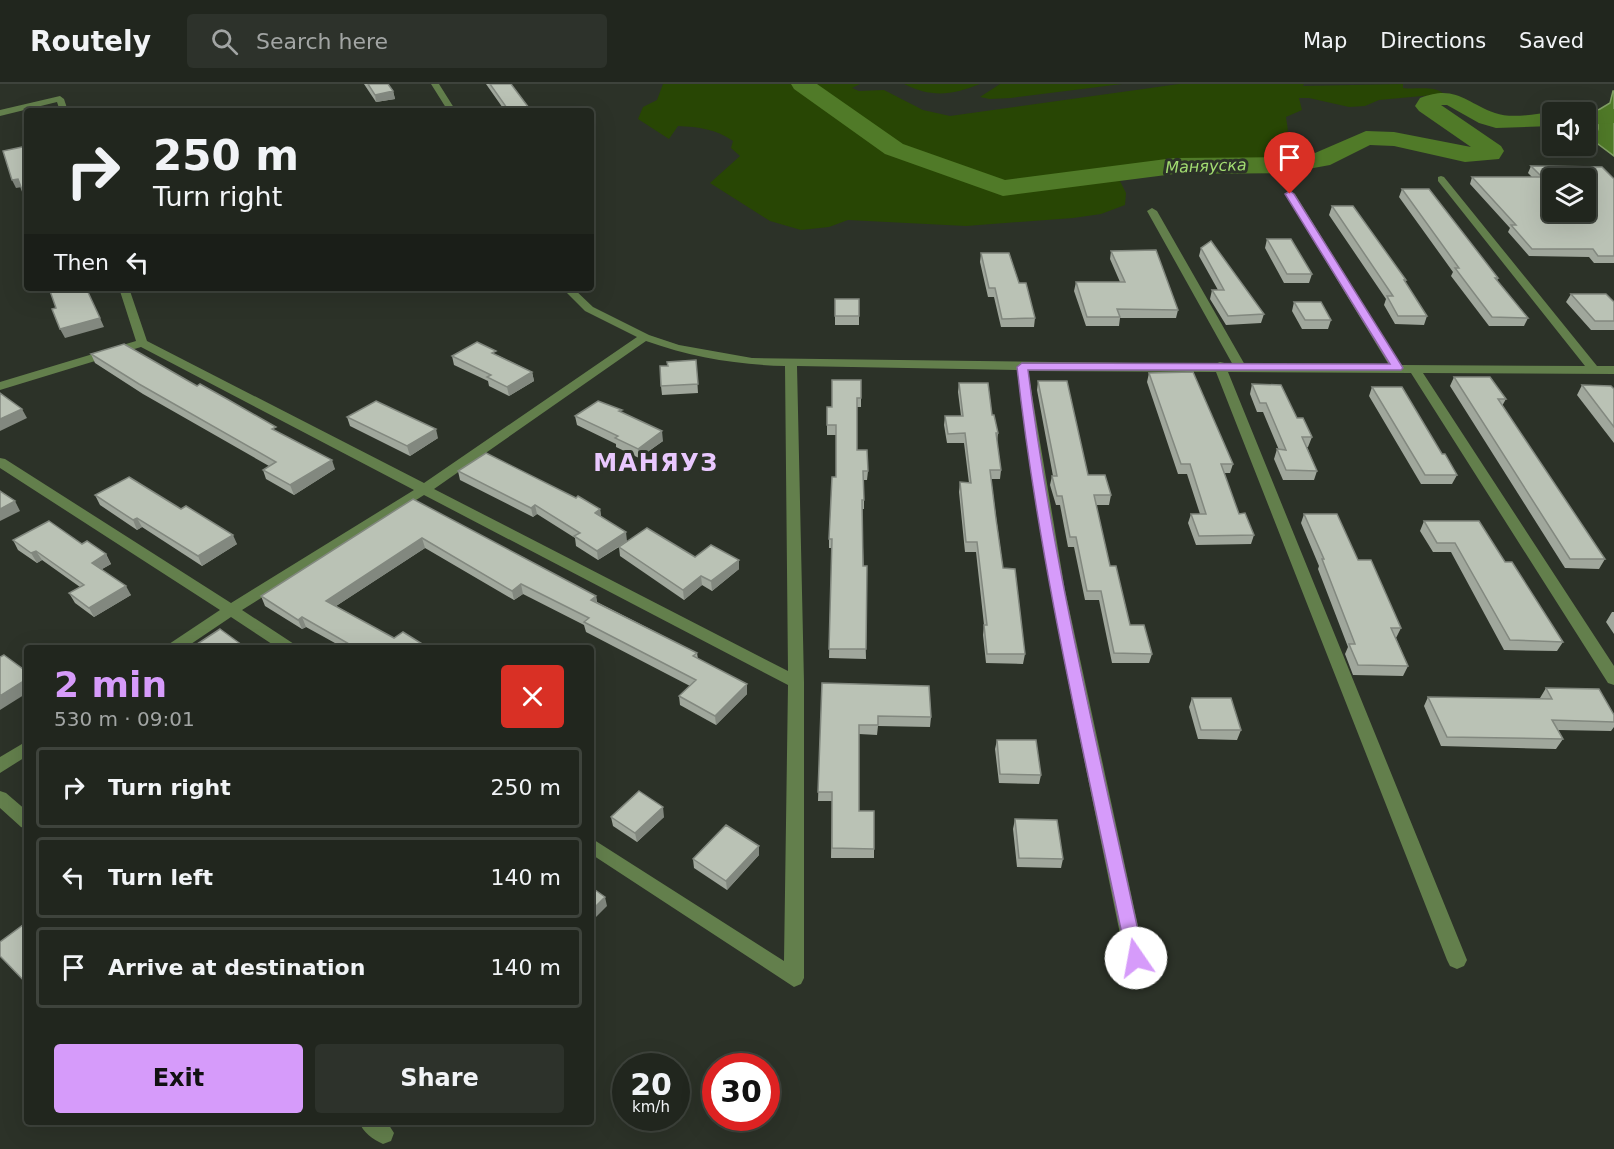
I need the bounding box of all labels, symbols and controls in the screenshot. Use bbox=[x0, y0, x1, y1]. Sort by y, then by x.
search box bbox=[187, 14, 607, 68]
text: Routely bbox=[30, 25, 151, 58]
icon: search bbox=[208, 25, 241, 58]
text: Search here bbox=[256, 29, 388, 54]
text: Map bbox=[1303, 29, 1347, 53]
text: Directions bbox=[1380, 29, 1486, 53]
text: Saved bbox=[1519, 29, 1584, 53]
map controls bbox=[1542, 102, 1596, 222]
button: sound bbox=[1542, 102, 1596, 156]
text: 250 m bbox=[153, 131, 299, 180]
icon: right bbox=[54, 132, 132, 210]
pin bbox=[1264, 132, 1315, 194]
icon: arrive bbox=[1273, 141, 1306, 174]
water label: Маняуска bbox=[1165, 155, 1247, 177]
button: layers bbox=[1542, 168, 1596, 222]
text: Turn right bbox=[153, 181, 282, 212]
icon: left bbox=[121, 246, 154, 279]
text: Then bbox=[54, 250, 109, 275]
district label: МАНЯУЗ bbox=[593, 449, 719, 477]
text: 2 min bbox=[54, 664, 167, 705]
button: close bbox=[501, 665, 564, 728]
text: 530 m · 09:01 bbox=[54, 707, 195, 731]
icon: right bbox=[57, 771, 90, 804]
text: Turn right bbox=[108, 775, 231, 800]
text: 250 m bbox=[491, 775, 561, 800]
icon: left bbox=[57, 861, 90, 894]
text: Turn left bbox=[108, 865, 213, 890]
text: 140 m bbox=[491, 865, 561, 890]
position arrow bbox=[1104, 926, 1168, 990]
icon: arrive bbox=[57, 951, 90, 984]
text: Arrive at destination bbox=[108, 955, 365, 980]
text: 140 m bbox=[491, 955, 561, 980]
button: Exit bbox=[54, 1044, 303, 1113]
button: Share bbox=[315, 1044, 564, 1113]
speed limit sign: 30 bbox=[702, 1053, 780, 1131]
text: 20 bbox=[630, 1067, 672, 1102]
text: km/h bbox=[632, 1098, 670, 1116]

